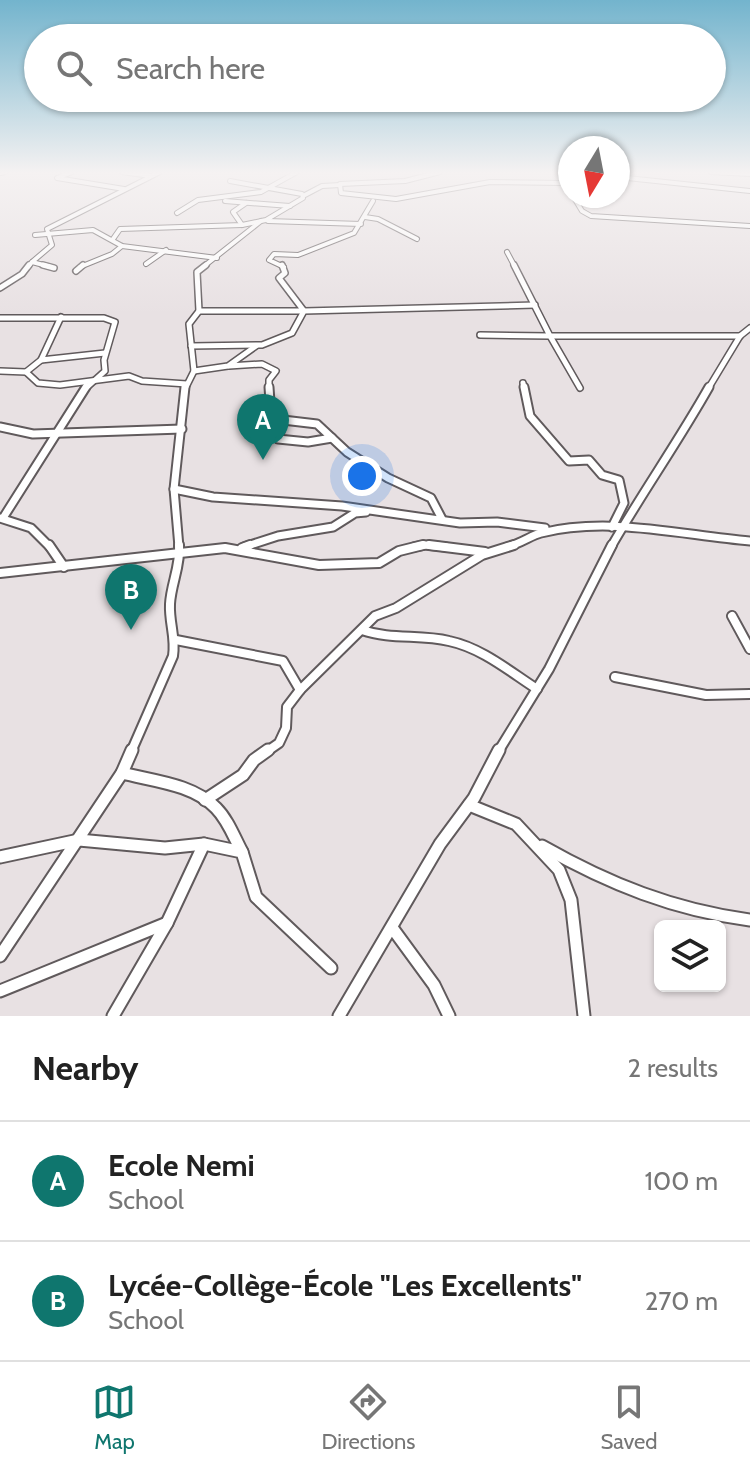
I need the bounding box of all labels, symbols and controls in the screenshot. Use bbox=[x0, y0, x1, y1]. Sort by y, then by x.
search box bbox=[24, 24, 726, 112]
icon: search bbox=[52, 46, 96, 90]
text: Search here bbox=[116, 50, 265, 87]
north arrow bbox=[558, 136, 630, 208]
pin: A bbox=[237, 394, 289, 460]
your location bbox=[342, 456, 382, 496]
pin: B bbox=[105, 564, 157, 630]
map controls bbox=[654, 920, 726, 992]
button: layers bbox=[654, 920, 726, 992]
text: Nearby bbox=[32, 1047, 139, 1089]
text: 2 results bbox=[627, 1052, 718, 1084]
text: Ecole Nemi bbox=[108, 1147, 255, 1184]
text: A bbox=[50, 1165, 66, 1197]
text: 100 m bbox=[645, 1165, 718, 1197]
text: School bbox=[108, 1184, 184, 1216]
text: Lycée-Collège-École "Les Excellents" bbox=[108, 1267, 582, 1304]
text: B bbox=[50, 1285, 66, 1317]
text: 270 m bbox=[645, 1285, 718, 1317]
text: School bbox=[108, 1304, 184, 1336]
tab: Map bbox=[92, 1380, 136, 1455]
tab: Directions bbox=[321, 1380, 415, 1455]
tab: Saved bbox=[600, 1380, 658, 1455]

